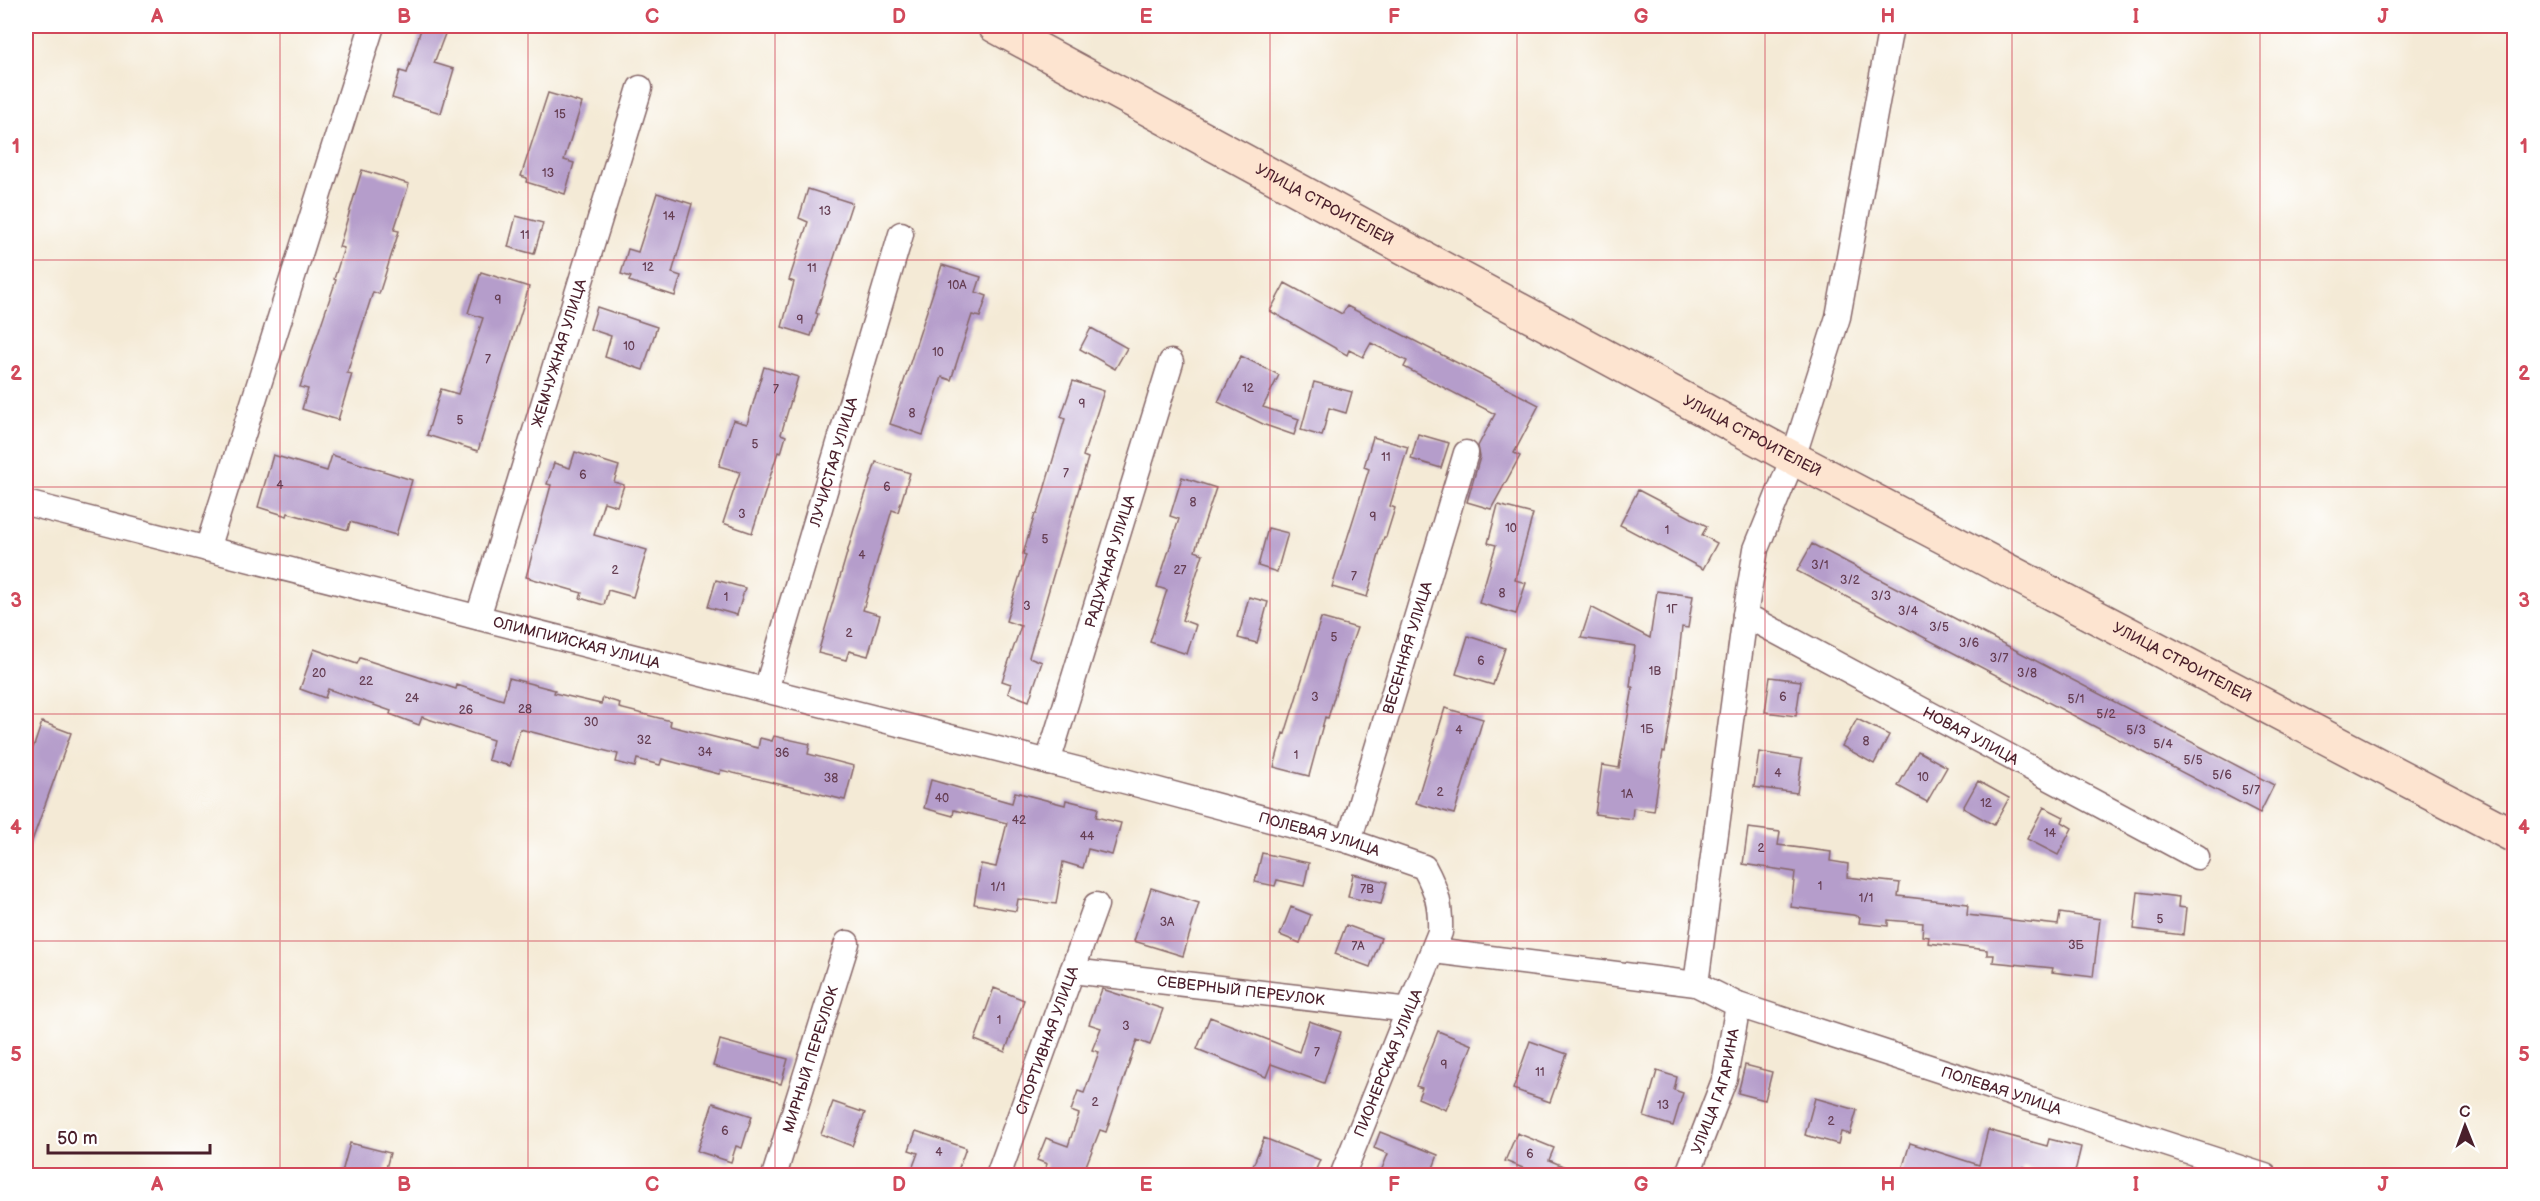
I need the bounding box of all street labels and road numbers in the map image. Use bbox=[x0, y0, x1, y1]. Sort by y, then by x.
street label: УЛИЦА СТРОИТЕЛЕЙ bbox=[1252, 160, 1397, 250]
street label: ЖЕМЧУЖНАЯ УЛИЦА bbox=[528, 276, 591, 430]
street label: УЛИЦА СТРОИТЕЛЕЙ bbox=[1680, 391, 1824, 481]
street label: ЛУЧИСТАЯ УЛИЦА bbox=[806, 394, 862, 530]
street label: РАДУЖНАЯ УЛИЦА bbox=[1081, 492, 1140, 630]
street label: ВЕСЕННЯЯ УЛИЦА bbox=[1379, 578, 1437, 716]
street label: ОЛИМПИЙСКАЯ УЛИЦА bbox=[491, 613, 663, 673]
street label: УЛИЦА СТРОИТЕЛЕЙ bbox=[2109, 618, 2255, 707]
street label: НОВАЯ УЛИЦА bbox=[1919, 703, 2023, 770]
street label: ПОЛЕВАЯ УЛИЦА bbox=[1256, 808, 1383, 861]
street label: СПОРТИВНАЯ УЛИЦА bbox=[1012, 963, 1083, 1118]
street label: СЕВЕРНЫЙ ПЕРЕУЛОК bbox=[1156, 972, 1326, 1010]
street label: МИРНЫЙ ПЕРЕУЛОК bbox=[779, 984, 843, 1136]
street label: ПИОНЕРСКАЯ УЛИЦА bbox=[1350, 986, 1427, 1140]
street label: УЛИЦА ГАГАРИНА bbox=[1688, 1026, 1744, 1157]
street label: ПОЛЕВАЯ УЛИЦА bbox=[1939, 1063, 2065, 1120]

